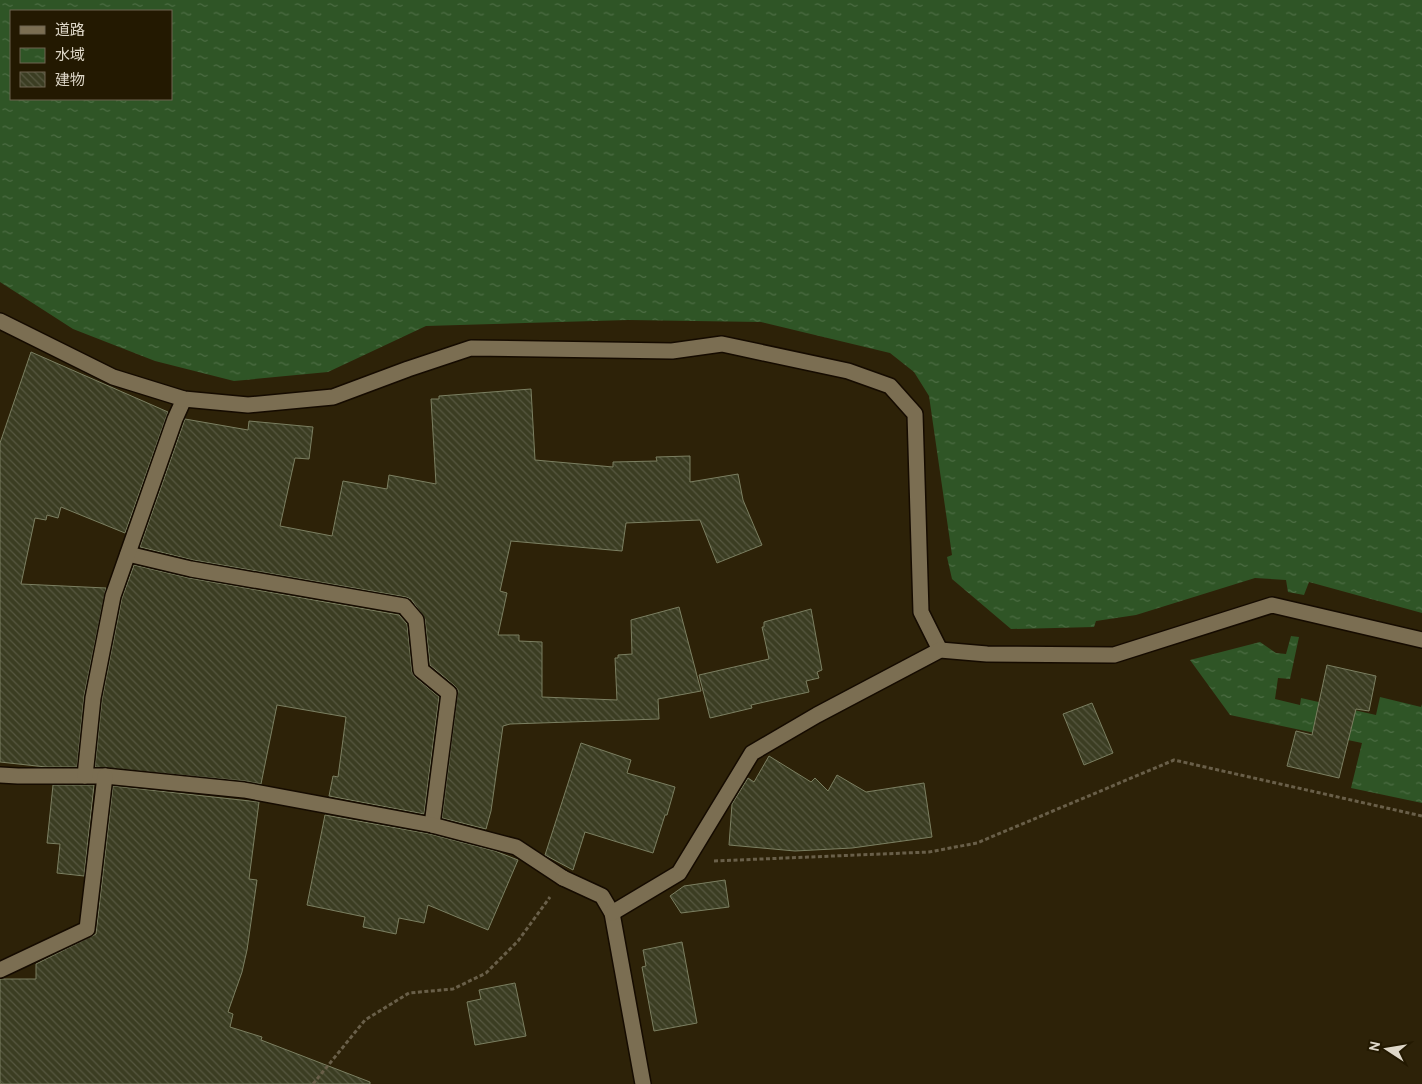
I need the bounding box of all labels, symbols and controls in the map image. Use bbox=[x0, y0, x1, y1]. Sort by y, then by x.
legend bbox=[10, 10, 172, 100]
text: 道路 bbox=[55, 22, 85, 41]
text: 水域 bbox=[55, 47, 85, 66]
text: 建物 bbox=[55, 72, 85, 91]
north arrow bbox=[1362, 1024, 1412, 1074]
text: N bbox=[1366, 1040, 1385, 1053]

